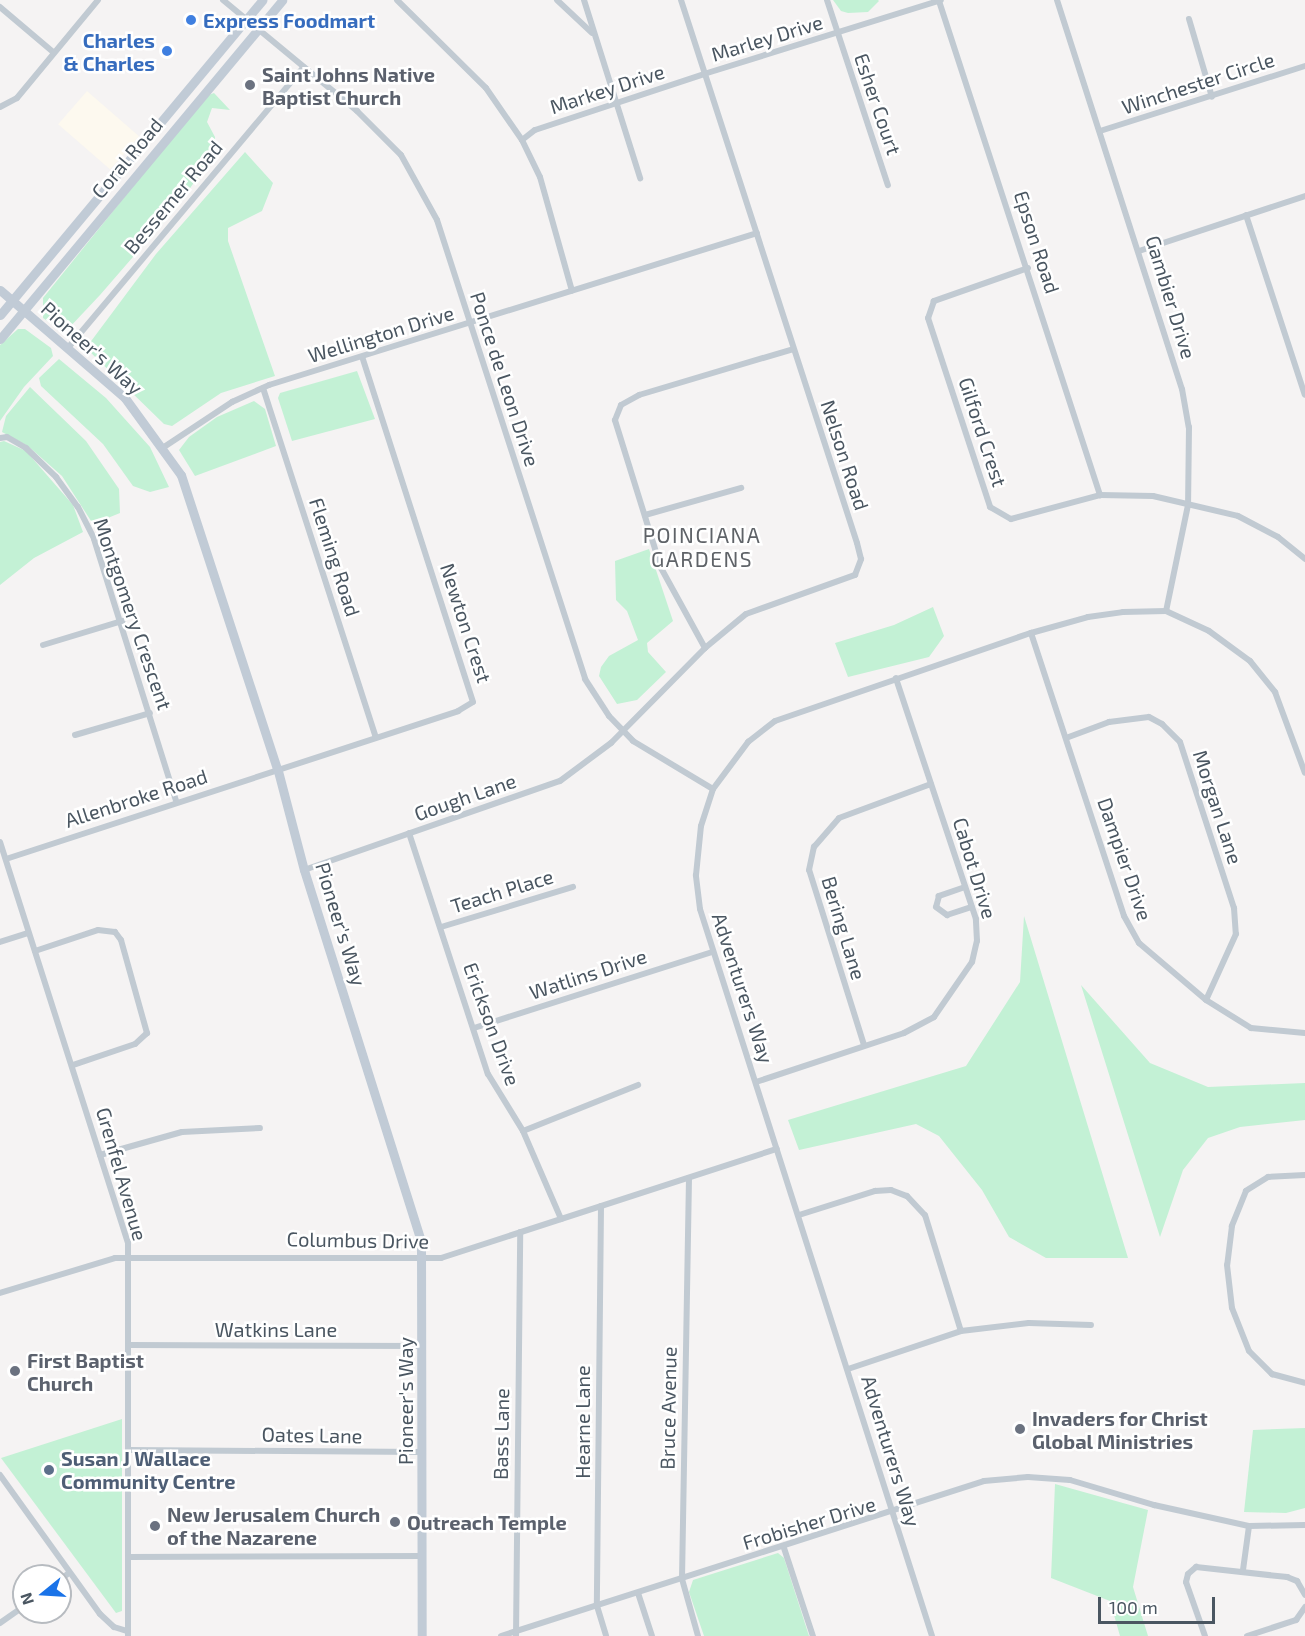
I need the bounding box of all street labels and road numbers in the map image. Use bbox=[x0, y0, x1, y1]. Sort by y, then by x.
street label: Marley Drive bbox=[708, 10, 826, 66]
street label: Winchester Circle bbox=[1119, 47, 1277, 119]
street label: Esher Court bbox=[849, 50, 907, 158]
street label: Markey Drive bbox=[546, 59, 668, 119]
street label: Coral Road bbox=[86, 113, 168, 203]
street label: Bessemer Road bbox=[118, 135, 228, 259]
street label: Epson Road bbox=[1009, 188, 1065, 296]
street label: Gambier Drive bbox=[1141, 232, 1201, 362]
street label: Ponce de Leon Drive bbox=[465, 289, 545, 469]
street label: Pioneer's Way bbox=[36, 296, 148, 400]
street label: Wellington Drive bbox=[305, 300, 457, 368]
street label: Gilford Crest bbox=[954, 374, 1012, 490]
street label: Nelson Road bbox=[816, 397, 874, 513]
street label: Fleming Road bbox=[305, 495, 365, 619]
street label: Montgomery Crescent bbox=[89, 515, 177, 713]
street label: Newton Crest bbox=[435, 560, 497, 686]
street label: Morgan Lane bbox=[1188, 747, 1248, 867]
street label: Allenbroke Road bbox=[62, 764, 210, 832]
street label: Gough Lane bbox=[411, 768, 519, 826]
street label: Dampier Drive bbox=[1093, 794, 1157, 924]
street label: Cabot Drive bbox=[948, 814, 1002, 922]
street label: Pioneer's Way bbox=[311, 859, 371, 989]
street label: Teach Place bbox=[448, 864, 556, 918]
street label: Bering Lane bbox=[817, 873, 871, 983]
street label: Adventurers Way bbox=[707, 910, 779, 1066]
street label: Watlins Drive bbox=[526, 944, 650, 1004]
street label: Erickson Drive bbox=[459, 959, 525, 1089]
street label: Grenfel Avenue bbox=[91, 1104, 153, 1244]
street label: Columbus Drive bbox=[287, 1227, 429, 1253]
street label: Watkins Lane bbox=[215, 1317, 337, 1341]
street label: Pioneer's Way bbox=[393, 1337, 417, 1465]
street label: Bruce Avenue bbox=[655, 1346, 681, 1470]
street label: Hearne Lane bbox=[570, 1365, 594, 1479]
street label: Adventurers Way bbox=[857, 1372, 925, 1530]
street label: Bass Lane bbox=[488, 1388, 514, 1480]
street label: Oates Lane bbox=[261, 1422, 363, 1448]
street label: Frobisher Drive bbox=[739, 1491, 879, 1555]

